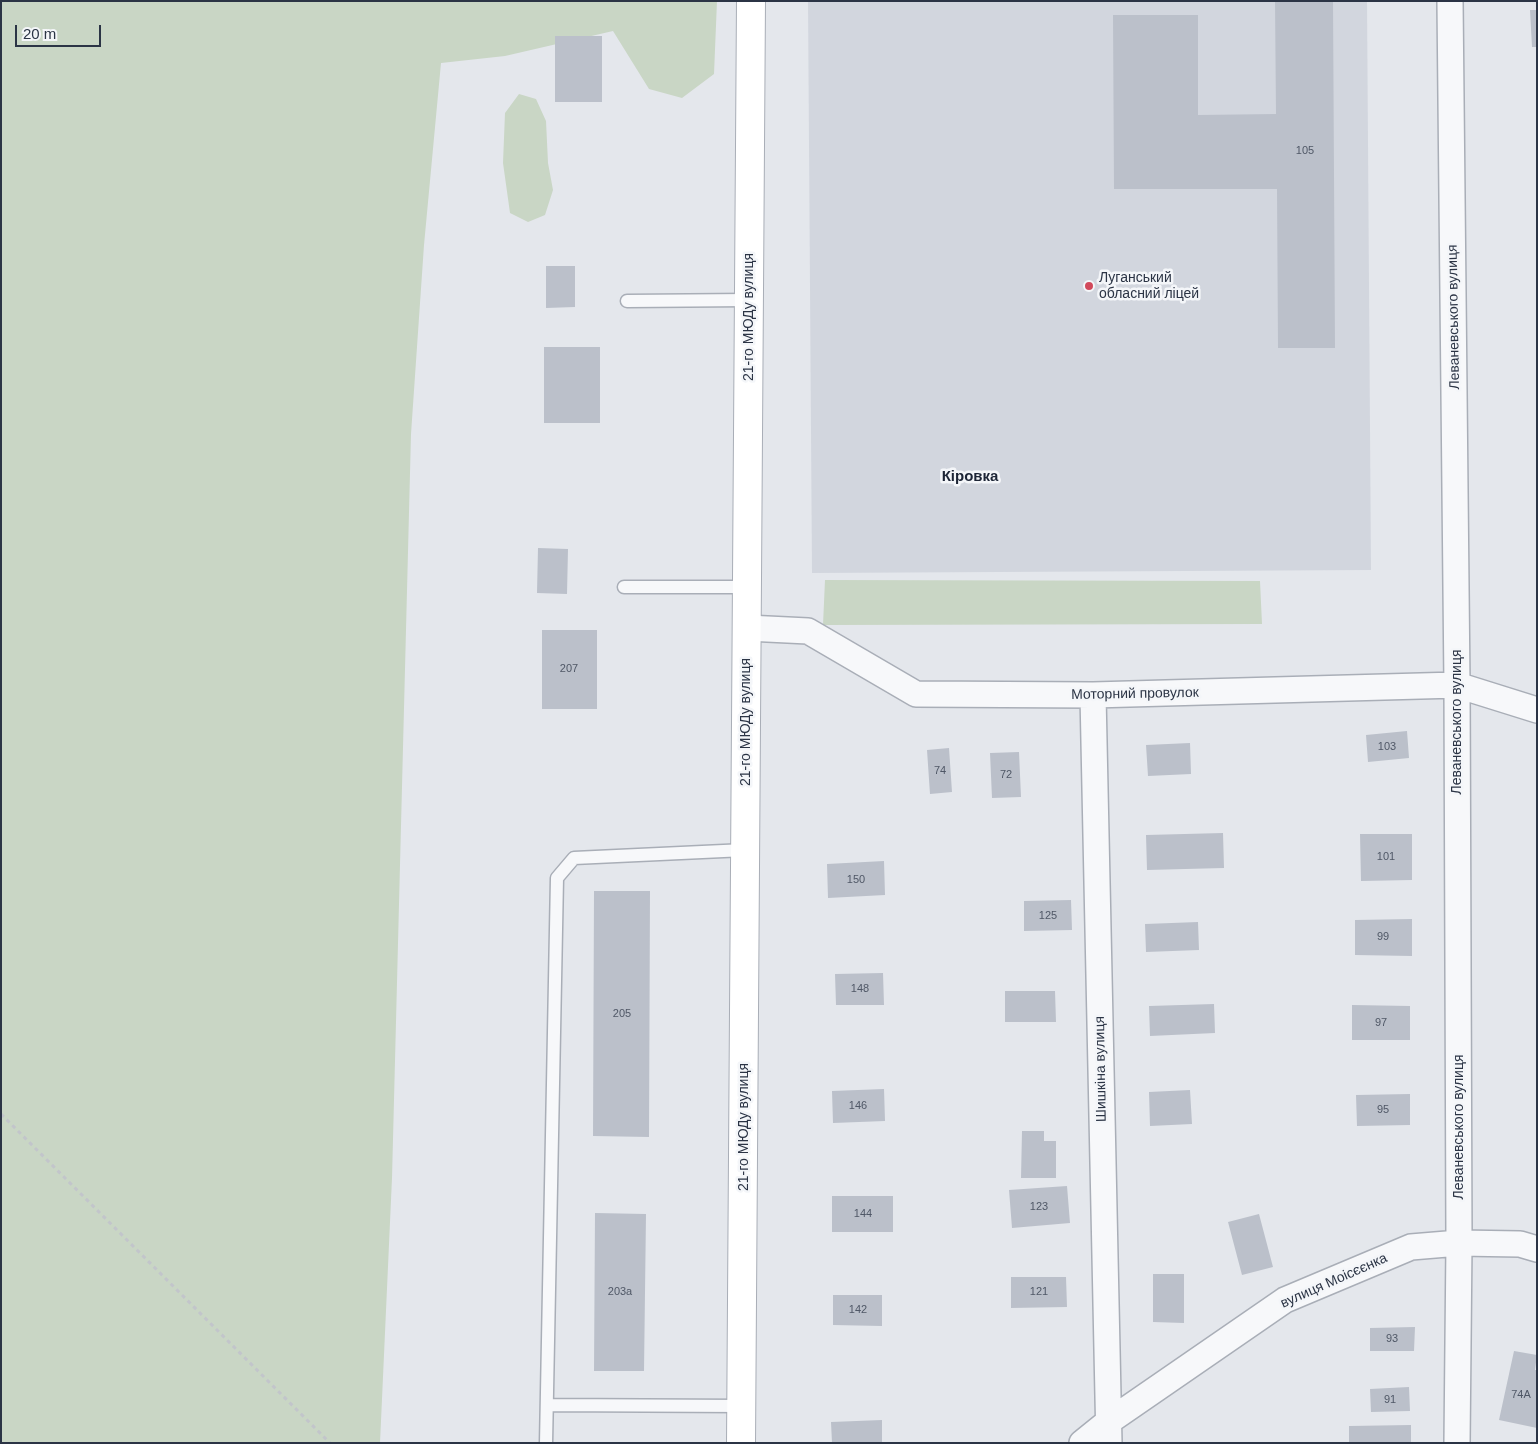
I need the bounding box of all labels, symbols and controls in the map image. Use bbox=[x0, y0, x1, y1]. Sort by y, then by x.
scale bar bbox=[18, 15, 104, 47]
text: 20 m bbox=[23, 25, 56, 42]
house number: 105 bbox=[1296, 144, 1314, 158]
street label: Леваневського вулиця bbox=[1444, 244, 1464, 390]
street label: 21-го МЮДу вулиця bbox=[741, 253, 757, 381]
place label: Луганський обласний ліцей bbox=[1099, 270, 1199, 302]
marker: Луганський обласний ліцей bbox=[1083, 280, 1095, 292]
district label: Кіровка bbox=[942, 468, 998, 486]
street label: Леваневського вулиця bbox=[1449, 649, 1465, 795]
street label: 21-го МЮДу вулиця bbox=[738, 658, 754, 786]
house number: 207 bbox=[560, 662, 578, 676]
street label: Моторний провулок bbox=[1071, 684, 1199, 704]
house number: 103 bbox=[1378, 740, 1396, 754]
house number: 74 bbox=[934, 764, 946, 778]
house number: 72 bbox=[1000, 768, 1012, 782]
house number: 101 bbox=[1377, 850, 1395, 864]
house number: 150 bbox=[847, 873, 865, 887]
house number: 125 bbox=[1039, 909, 1057, 923]
house number: 99 bbox=[1377, 930, 1389, 944]
house number: 148 bbox=[851, 982, 869, 996]
house number: 205 bbox=[613, 1007, 631, 1021]
street label: Шишкіна вулиця bbox=[1092, 1016, 1110, 1122]
house number: 97 bbox=[1375, 1016, 1387, 1030]
street label: Леваневського вулиця bbox=[1451, 1054, 1467, 1200]
street label: 21-го МЮДу вулиця bbox=[736, 1063, 752, 1191]
house number: 146 bbox=[849, 1099, 867, 1113]
house number: 95 bbox=[1377, 1103, 1389, 1117]
house number: 123 bbox=[1030, 1200, 1048, 1214]
house number: 144 bbox=[854, 1207, 872, 1221]
street label: вулиця Моісєєнка bbox=[1278, 1250, 1390, 1312]
house number: 203а bbox=[608, 1285, 632, 1299]
house number: 121 bbox=[1030, 1285, 1048, 1299]
house number: 142 bbox=[849, 1303, 867, 1317]
house number: 93 bbox=[1386, 1332, 1398, 1346]
house number: 74А bbox=[1511, 1388, 1531, 1402]
house number: 91 bbox=[1384, 1393, 1396, 1407]

